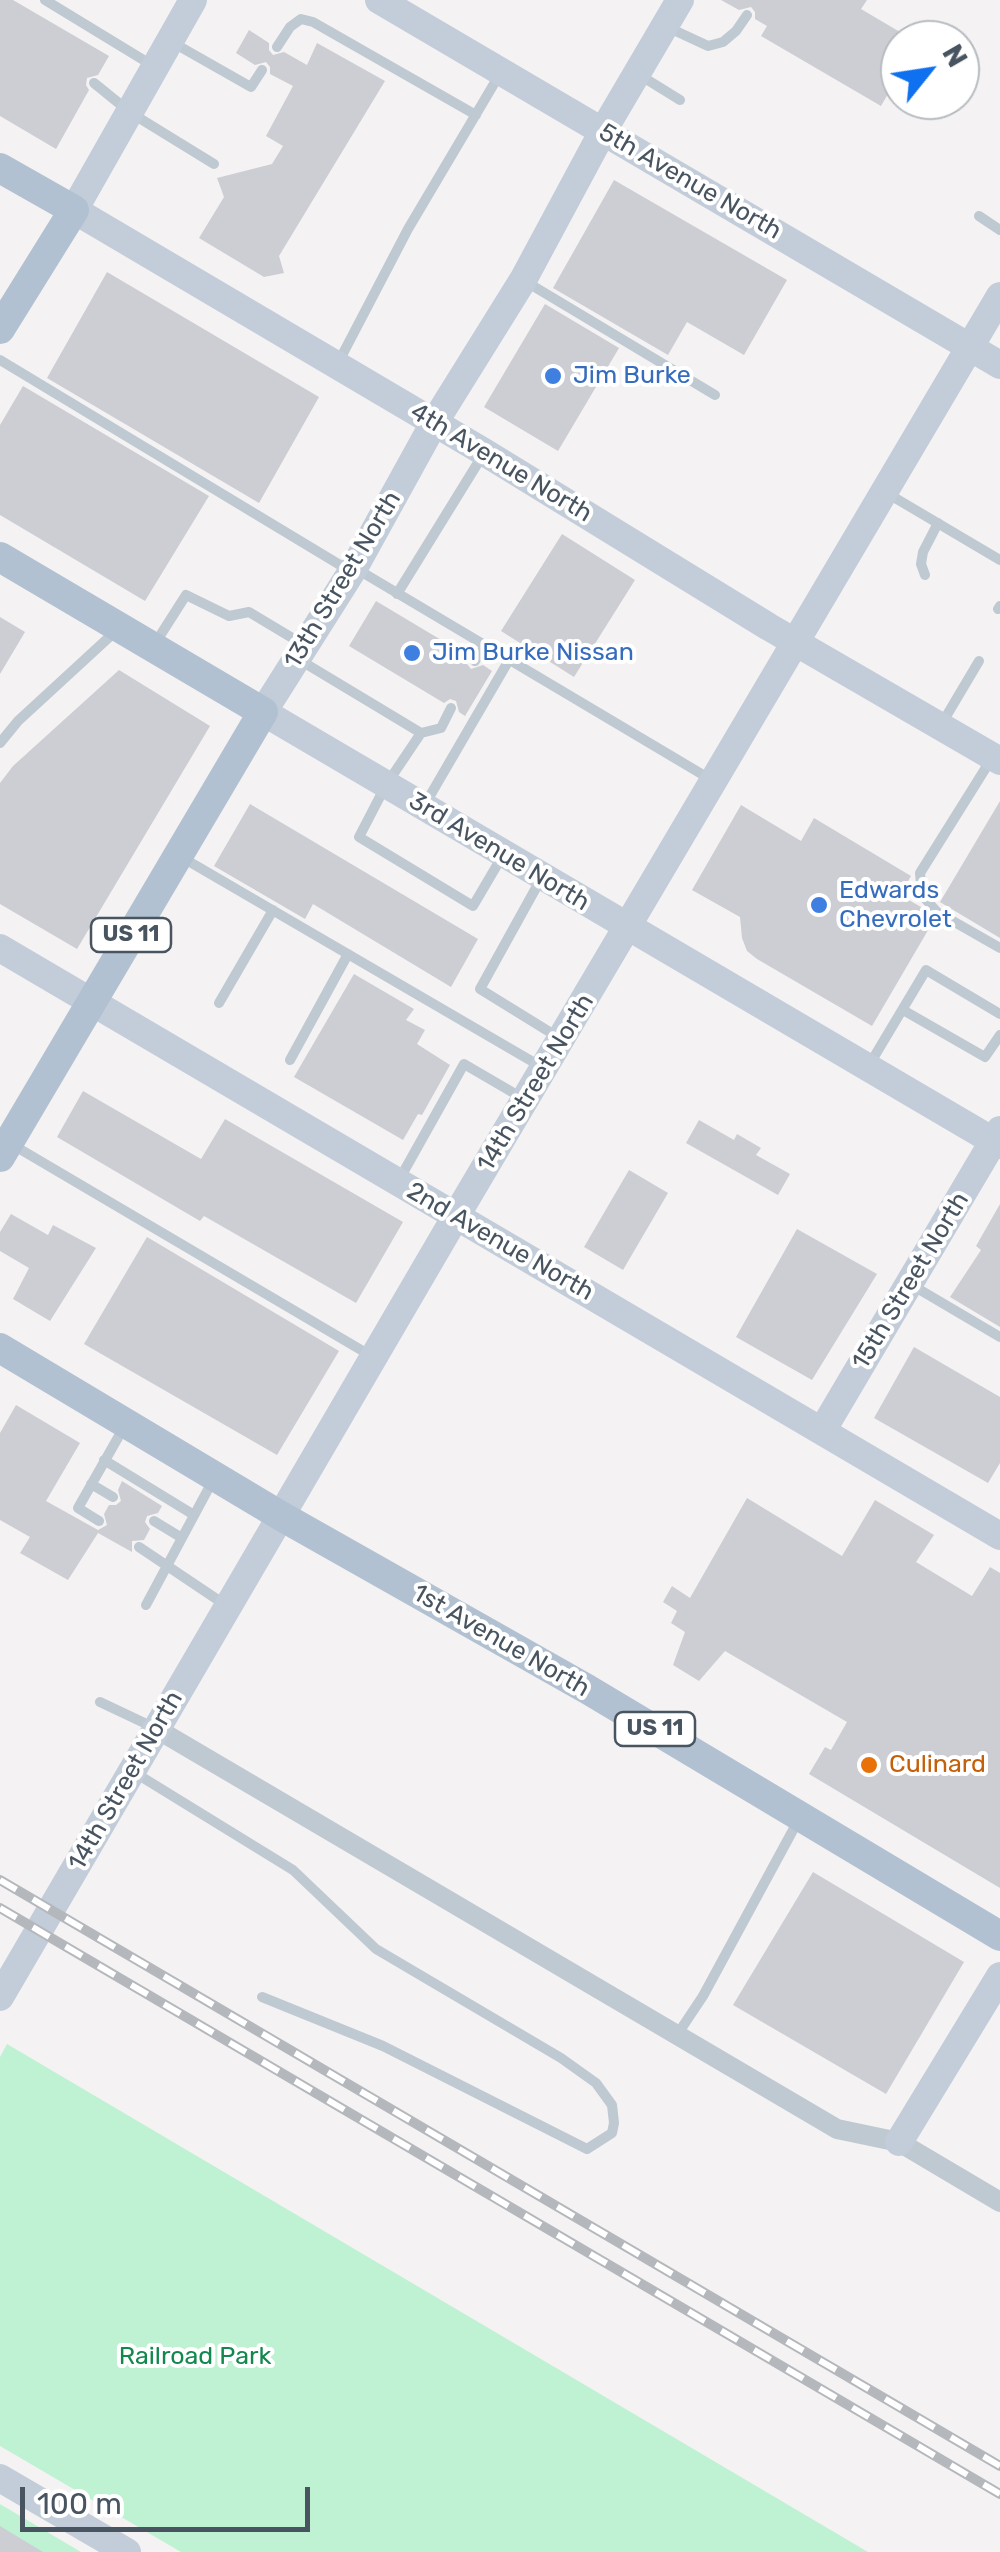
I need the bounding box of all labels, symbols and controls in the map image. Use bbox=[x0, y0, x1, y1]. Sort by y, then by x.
north arrow bbox=[880, 20, 980, 120]
text: N bbox=[935, 39, 974, 73]
street label: 5th Avenue North bbox=[593, 118, 787, 246]
place label: Jim Burke bbox=[573, 361, 691, 391]
marker: Jim Burke bbox=[542, 365, 564, 387]
street label: 4th Avenue North bbox=[405, 397, 597, 529]
street label: 13th Street North bbox=[278, 486, 408, 674]
place label: Jim Burke Nissan bbox=[432, 638, 634, 668]
marker: Jim Burke Nissan bbox=[401, 642, 423, 664]
street label: 3rd Avenue North bbox=[403, 786, 595, 918]
place label: Edwards Chevrolet bbox=[839, 876, 952, 935]
marker: Edwards Chevrolet bbox=[808, 894, 830, 916]
road number: US 11 bbox=[91, 918, 171, 952]
street label: 14th Street North bbox=[471, 989, 601, 1177]
street label: 2nd Avenue North bbox=[401, 1176, 599, 1308]
street label: 15th Street North bbox=[846, 1187, 976, 1375]
street label: 1st Avenue North bbox=[407, 1578, 595, 1704]
street label: 14th Street North bbox=[63, 1686, 189, 1876]
road number: US 11 bbox=[615, 1712, 695, 1746]
place label: Culinard bbox=[889, 1750, 986, 1780]
marker: Culinard bbox=[858, 1754, 880, 1776]
park label: Railroad Park bbox=[119, 2342, 271, 2372]
scale bar bbox=[25, 2467, 315, 2529]
text: 100 m bbox=[37, 2486, 122, 2522]

